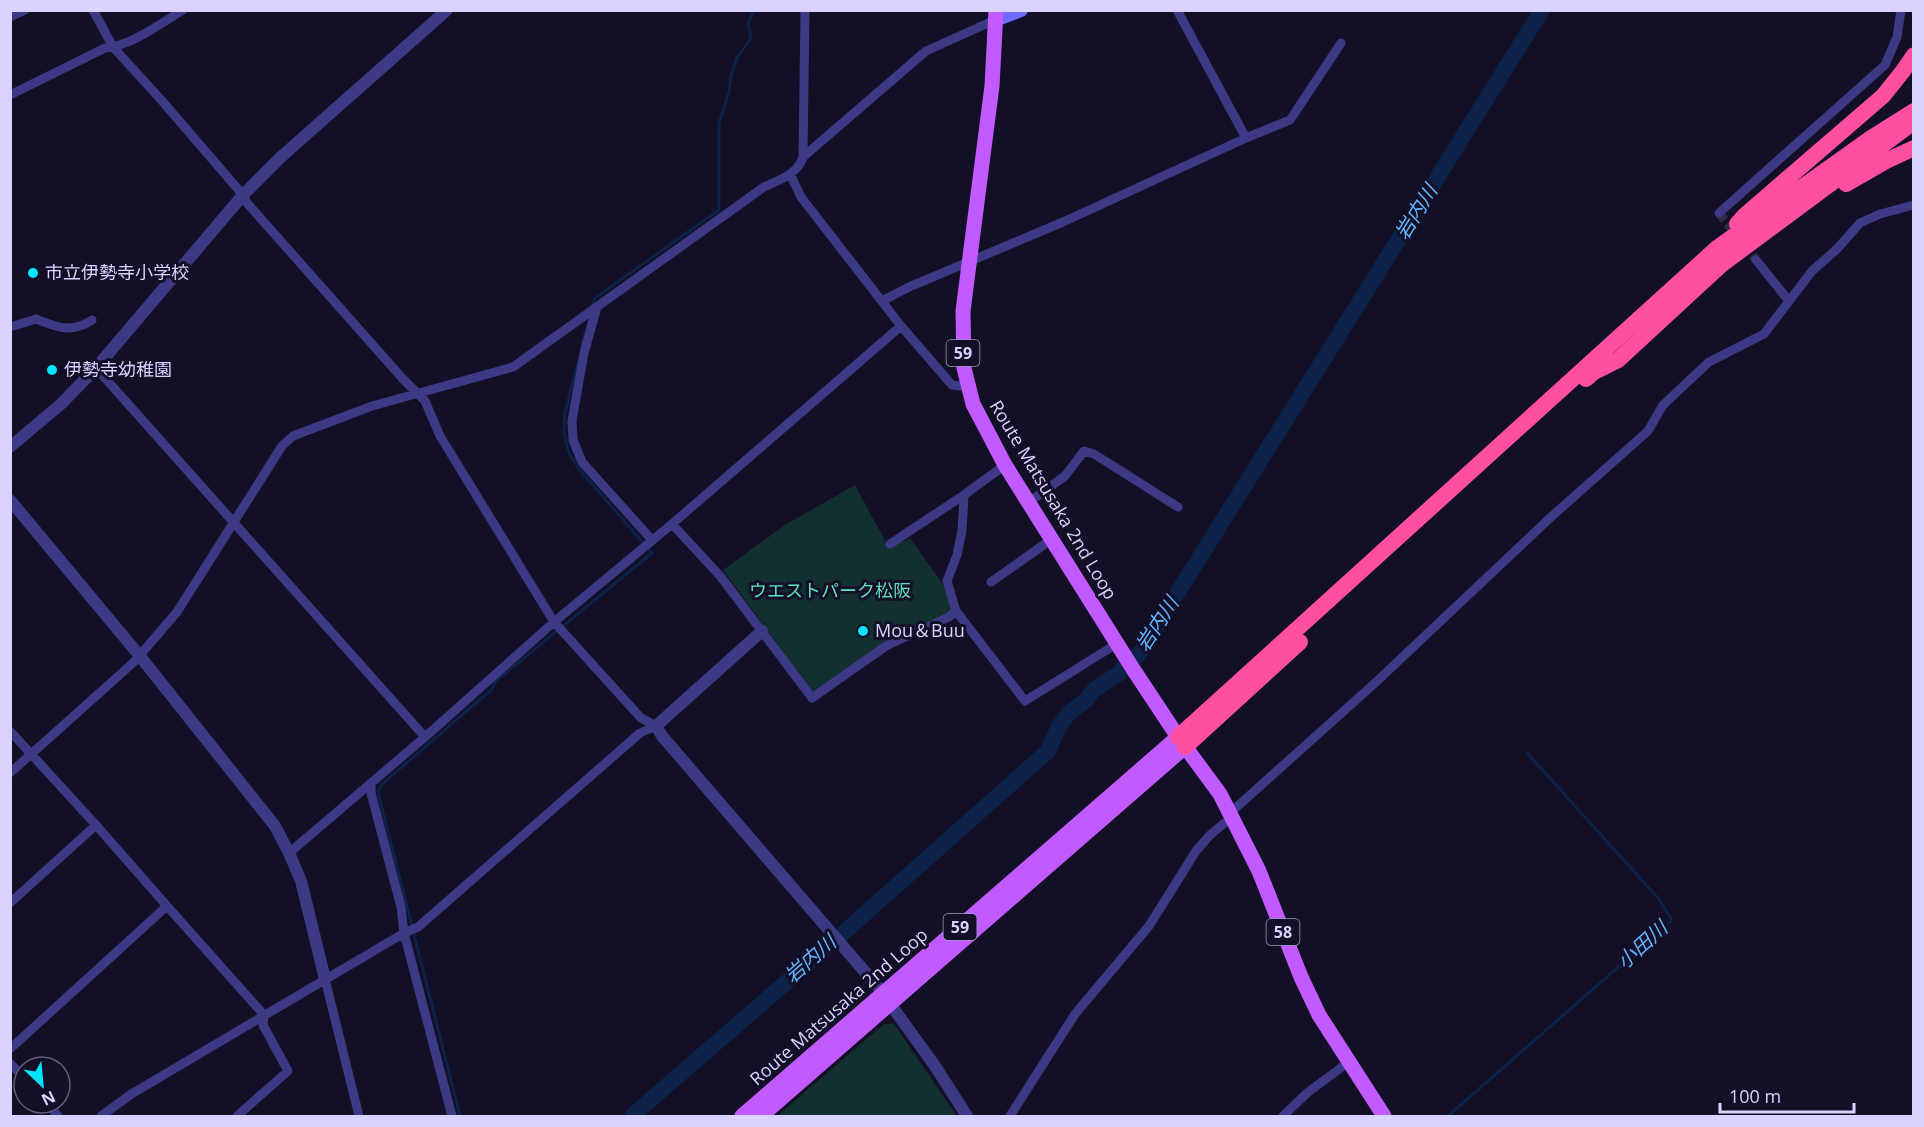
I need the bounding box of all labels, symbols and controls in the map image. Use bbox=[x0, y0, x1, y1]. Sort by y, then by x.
water label: 岩内川 bbox=[1388, 177, 1444, 244]
place label: 市立伊勢寺小学校 bbox=[45, 260, 189, 284]
marker: 市立伊勢寺小学校 bbox=[26, 266, 40, 280]
road number: 59 bbox=[946, 340, 980, 366]
place label: 伊勢寺幼稚園 bbox=[64, 357, 172, 381]
marker: 伊勢寺幼稚園 bbox=[45, 363, 59, 377]
street label: Route Matsusaka 2nd Loop bbox=[985, 396, 1123, 603]
park label: ウエストパーク松阪 bbox=[749, 578, 911, 602]
water label: 岩内川 bbox=[1129, 590, 1185, 656]
place label: Mou＆Buu bbox=[875, 618, 965, 642]
marker: Mou＆Buu bbox=[856, 624, 870, 638]
water label: 小田川 bbox=[1610, 913, 1674, 975]
road number: 59 bbox=[944, 914, 976, 940]
road number: 58 bbox=[1266, 919, 1300, 945]
street label: Route Matsusaka 2nd Loop bbox=[744, 922, 932, 1090]
water label: 岩内川 bbox=[778, 927, 843, 988]
north arrow bbox=[12, 1055, 72, 1115]
scale bar bbox=[1720, 1076, 1854, 1114]
text: 100 m bbox=[1729, 1084, 1781, 1108]
text: N bbox=[38, 1086, 59, 1111]

